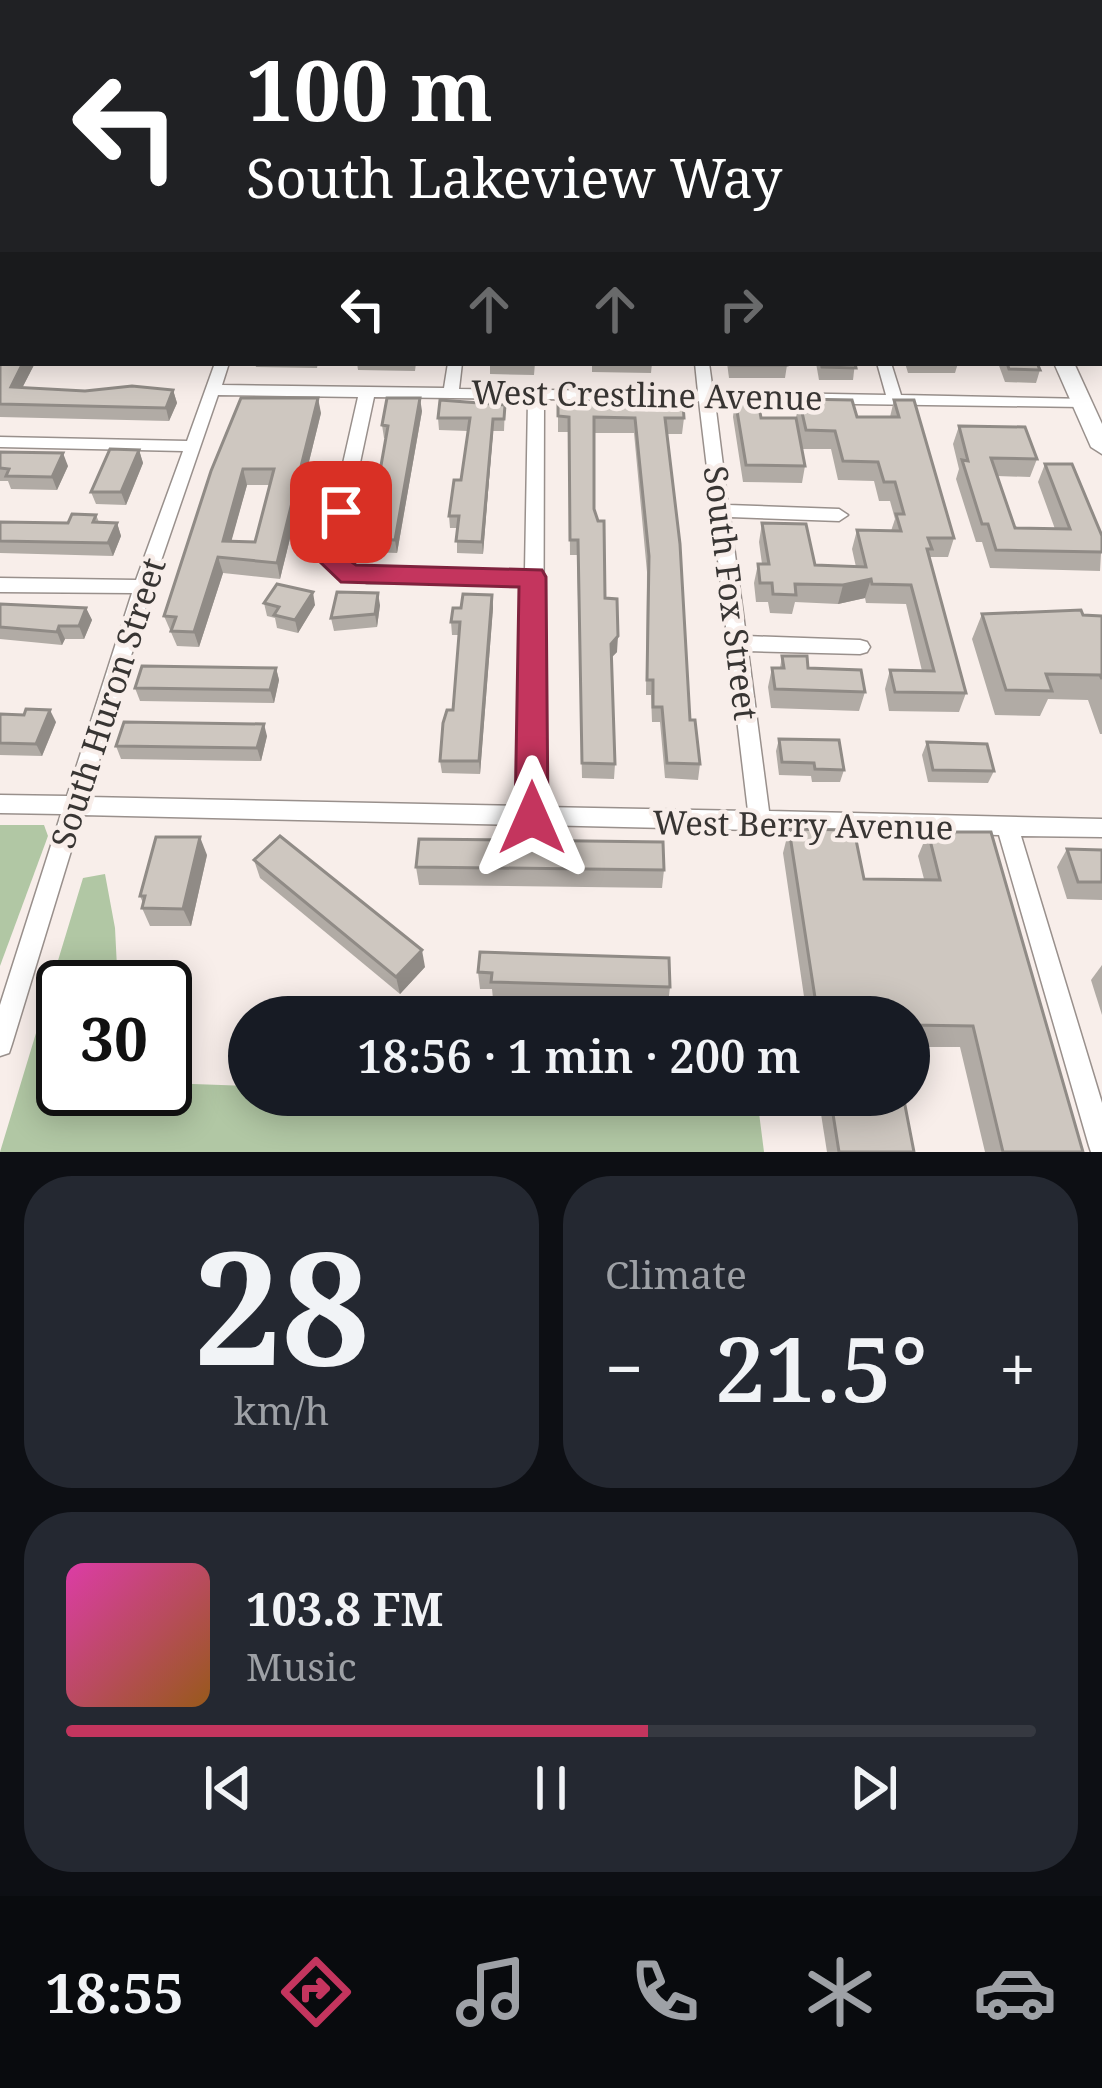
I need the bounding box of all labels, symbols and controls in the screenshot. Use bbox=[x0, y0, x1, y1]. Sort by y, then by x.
text: 100 m bbox=[246, 31, 493, 146]
icon: left bbox=[48, 48, 204, 204]
text: South Lakeview Way bbox=[246, 140, 782, 214]
icon: left bbox=[330, 276, 396, 342]
icon: ahead bbox=[456, 276, 522, 342]
icon: ahead bbox=[582, 276, 648, 342]
icon: right bbox=[708, 276, 774, 342]
street label: West Crestline Avenue bbox=[471, 369, 823, 420]
pin bbox=[290, 461, 392, 563]
street label: South Fox Street bbox=[694, 463, 769, 723]
icon: arrive bbox=[308, 479, 374, 545]
street label: South Huron Street bbox=[39, 552, 176, 854]
position arrow bbox=[469, 755, 595, 881]
street label: West Berry Avenue bbox=[652, 799, 954, 850]
speed limit sign: 30 bbox=[36, 960, 192, 1116]
text: 18:56 · 1 min · 200 m bbox=[357, 1025, 801, 1086]
text: 28 bbox=[193, 1198, 370, 1411]
text: Climate bbox=[605, 1247, 747, 1300]
text: 21.5° bbox=[715, 1306, 928, 1428]
text: − bbox=[605, 1322, 643, 1412]
text: + bbox=[999, 1322, 1036, 1412]
text: km/h bbox=[234, 1383, 329, 1436]
text: 103.8 FM bbox=[246, 1578, 443, 1639]
text: Music bbox=[246, 1639, 357, 1692]
icon: previous bbox=[195, 1755, 261, 1821]
icon: pause bbox=[518, 1755, 584, 1821]
icon: next bbox=[841, 1755, 907, 1821]
icon: directions bbox=[274, 1950, 358, 2034]
icon: music bbox=[449, 1950, 533, 2034]
icon: phone bbox=[623, 1950, 707, 2034]
icon: climate bbox=[798, 1950, 882, 2034]
icon: car bbox=[973, 1950, 1057, 2034]
text: 18:55 bbox=[45, 1955, 184, 2029]

